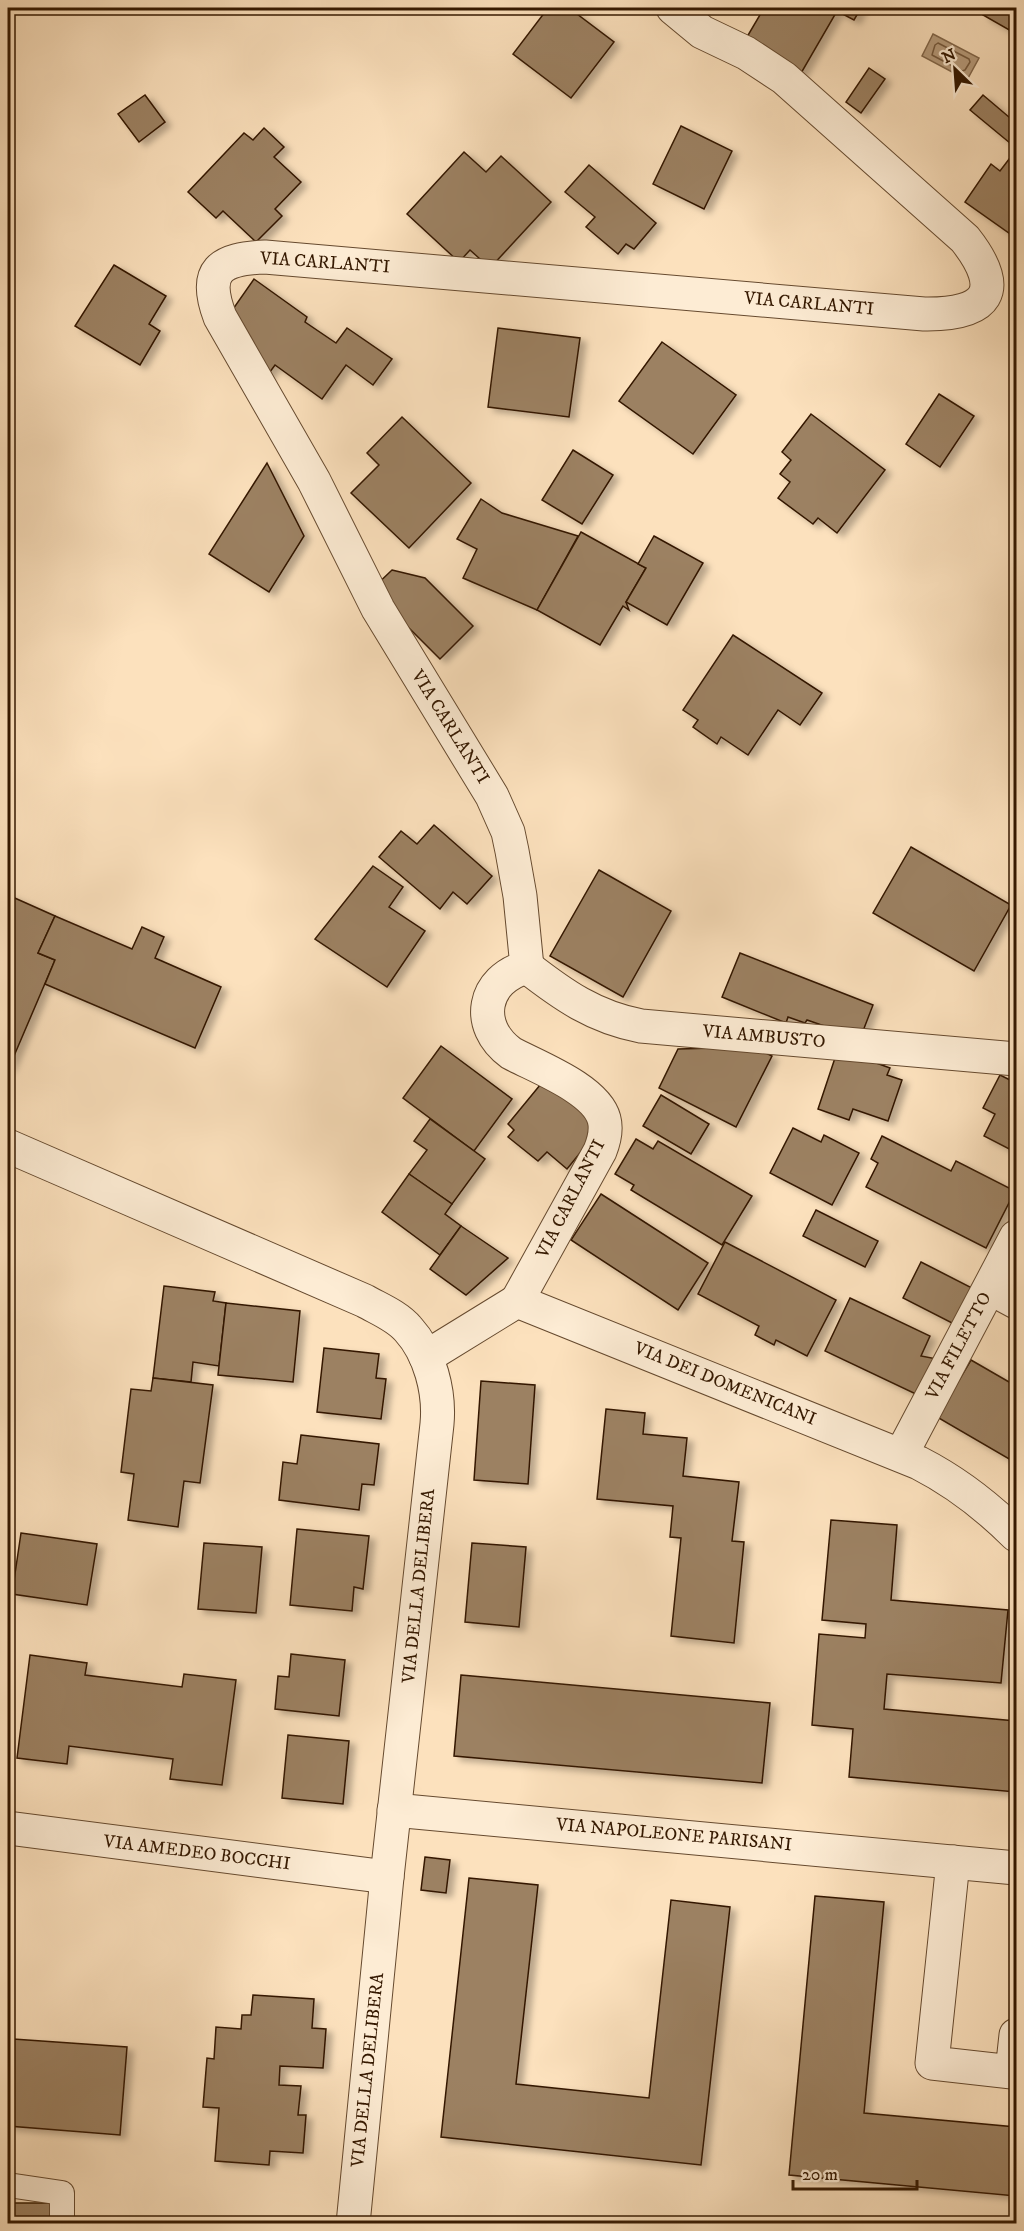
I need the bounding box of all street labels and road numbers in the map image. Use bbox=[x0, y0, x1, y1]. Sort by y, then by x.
street label: VIA CARLANTI bbox=[258, 247, 391, 279]
street label: VIA CARLANTI bbox=[742, 287, 875, 321]
street label: VIA CARLANTI bbox=[406, 665, 494, 788]
street label: VIA AMBUSTO bbox=[701, 1021, 826, 1053]
street label: VIA CARLANTI bbox=[531, 1136, 610, 1263]
street label: VIA FILETTO bbox=[921, 1288, 997, 1404]
street label: VIA DEI DOMENICANI bbox=[630, 1337, 819, 1431]
street label: VIA DELLA DELIBERA bbox=[398, 1487, 440, 1685]
street label: VIA NAPOLEONE PARISANI bbox=[554, 1814, 793, 1856]
street label: VIA AMEDEO BOCCHI bbox=[101, 1831, 292, 1875]
street label: VIA DELLA DELIBERA bbox=[347, 1971, 389, 2169]

